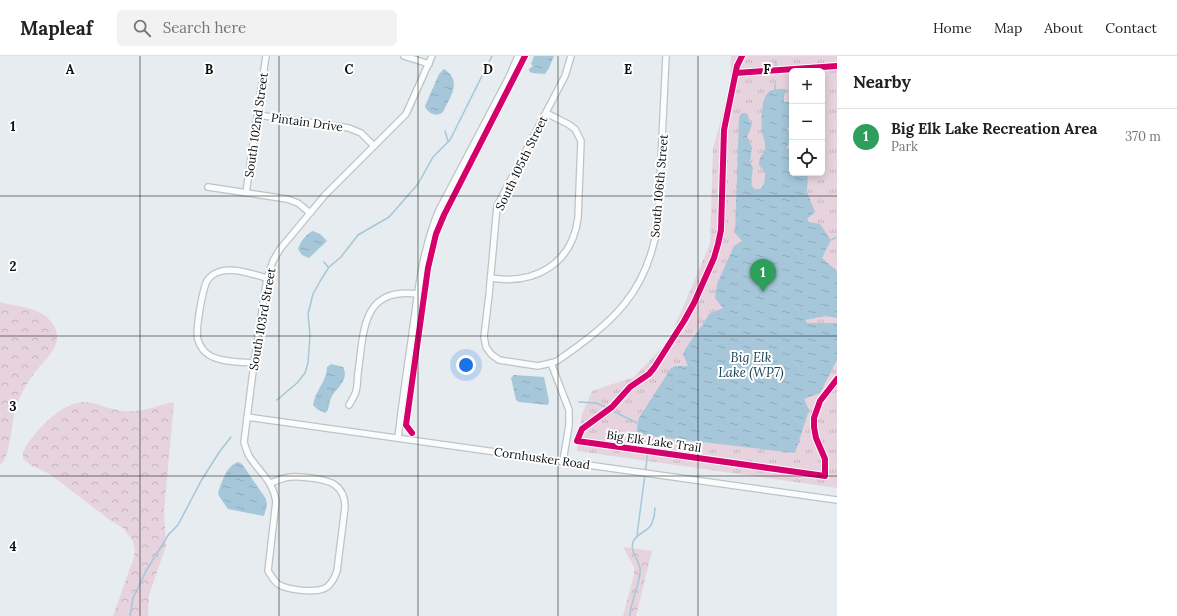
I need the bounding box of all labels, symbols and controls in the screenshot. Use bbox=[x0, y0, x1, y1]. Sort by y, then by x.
search box bbox=[117, 10, 397, 46]
text: Mapleaf bbox=[20, 16, 93, 40]
icon: search bbox=[131, 17, 153, 39]
text: Search here bbox=[163, 18, 246, 37]
text: Home bbox=[933, 19, 972, 37]
text: Map bbox=[994, 19, 1022, 37]
text: About bbox=[1044, 19, 1083, 37]
text: Contact bbox=[1105, 19, 1157, 37]
text: A bbox=[66, 61, 75, 78]
text: B bbox=[205, 61, 214, 78]
text: C bbox=[345, 61, 354, 78]
text: D bbox=[483, 61, 493, 78]
text: E bbox=[624, 61, 632, 78]
text: F bbox=[763, 61, 771, 78]
map controls bbox=[789, 68, 825, 176]
button: + bbox=[789, 68, 825, 104]
street label: South 102nd Street bbox=[241, 71, 271, 178]
text: Nearby bbox=[853, 71, 911, 93]
button: − bbox=[789, 104, 825, 140]
street label: Pintain Drive bbox=[270, 110, 344, 135]
street label: South 105th Street bbox=[492, 113, 551, 213]
text: 1 bbox=[10, 118, 16, 135]
text: Big Elk Lake Recreation Area bbox=[891, 119, 1097, 138]
text: 1 bbox=[863, 128, 869, 145]
text: 370 m bbox=[1125, 128, 1161, 145]
street label: South 106th Street bbox=[647, 133, 671, 238]
text: Park bbox=[891, 138, 918, 155]
button: locate bbox=[789, 140, 825, 176]
text: 2 bbox=[10, 258, 17, 275]
pin: 1 bbox=[750, 259, 776, 292]
street label: South 103rd Street bbox=[246, 266, 278, 371]
water label: Big Elk Lake (WP7) bbox=[718, 349, 784, 381]
your location bbox=[456, 355, 476, 375]
text: 3 bbox=[9, 398, 17, 415]
street label: Big Elk Lake Trail bbox=[606, 427, 702, 455]
street label: Cornhusker Road bbox=[493, 444, 591, 472]
text: 4 bbox=[9, 538, 17, 555]

